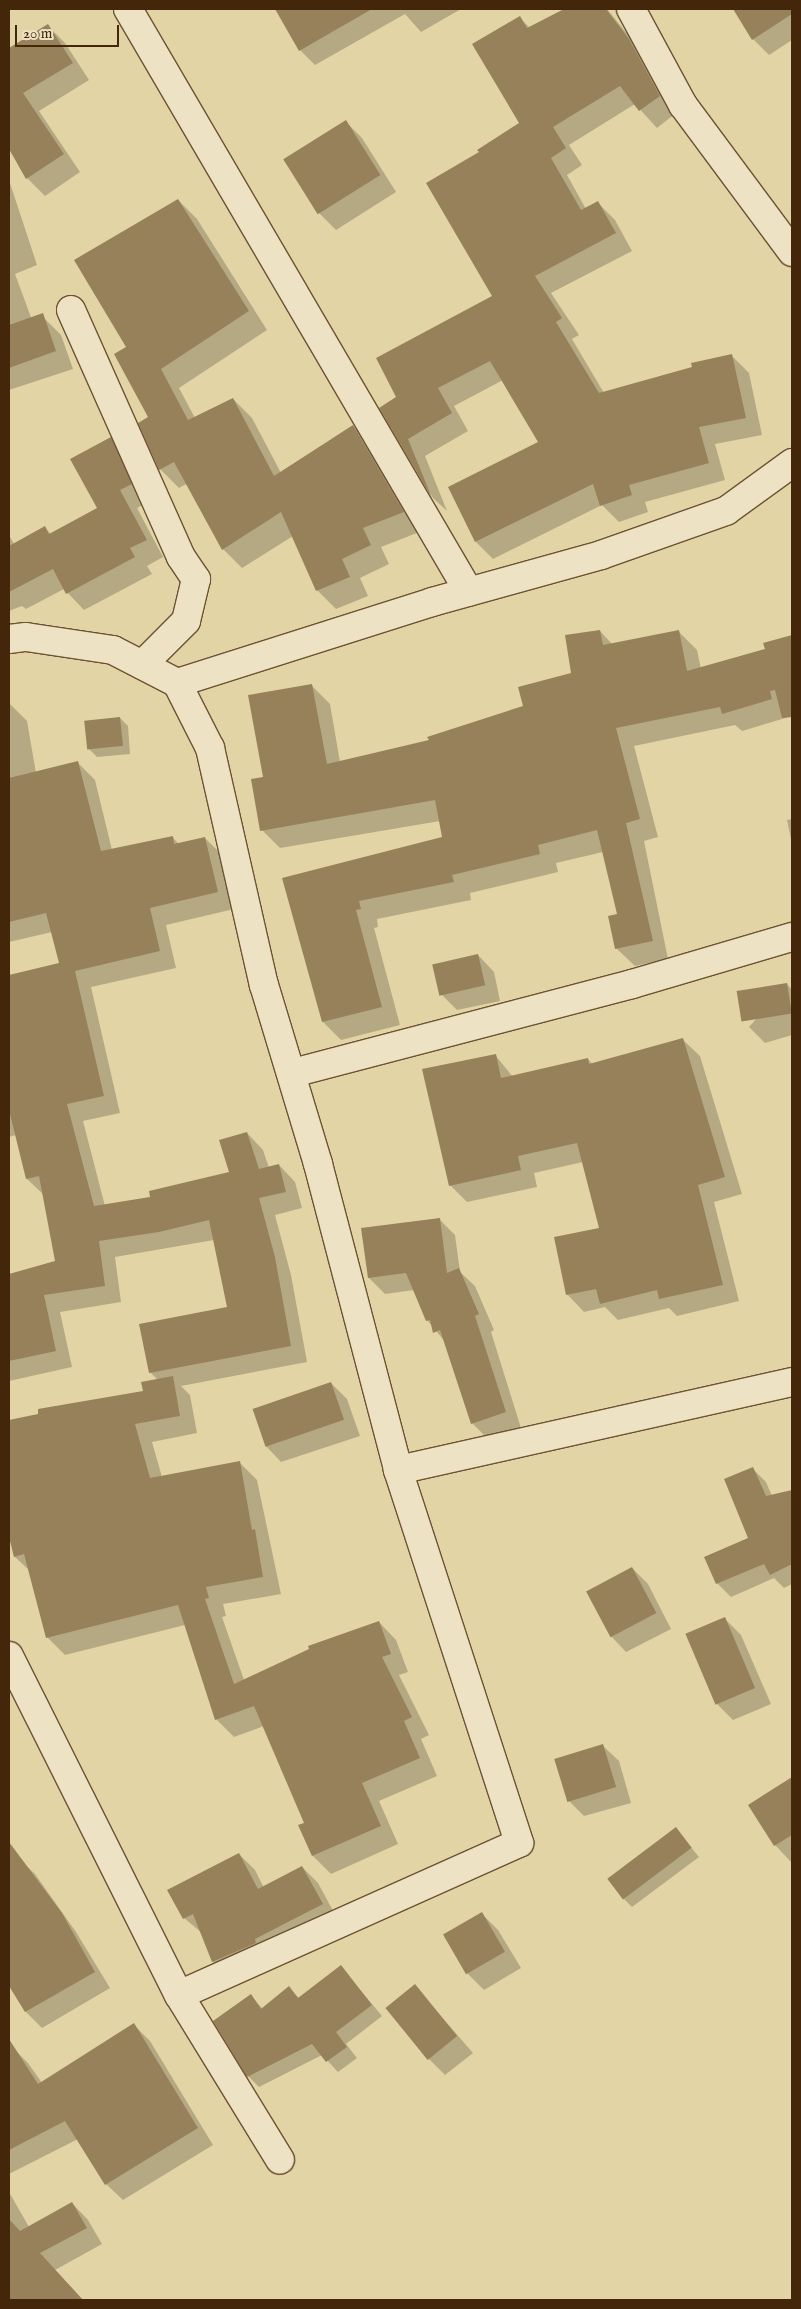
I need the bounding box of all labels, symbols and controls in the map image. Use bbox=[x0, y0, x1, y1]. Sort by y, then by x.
scale bar bbox=[18, 15, 121, 47]
text: 20 m bbox=[23, 24, 52, 43]

